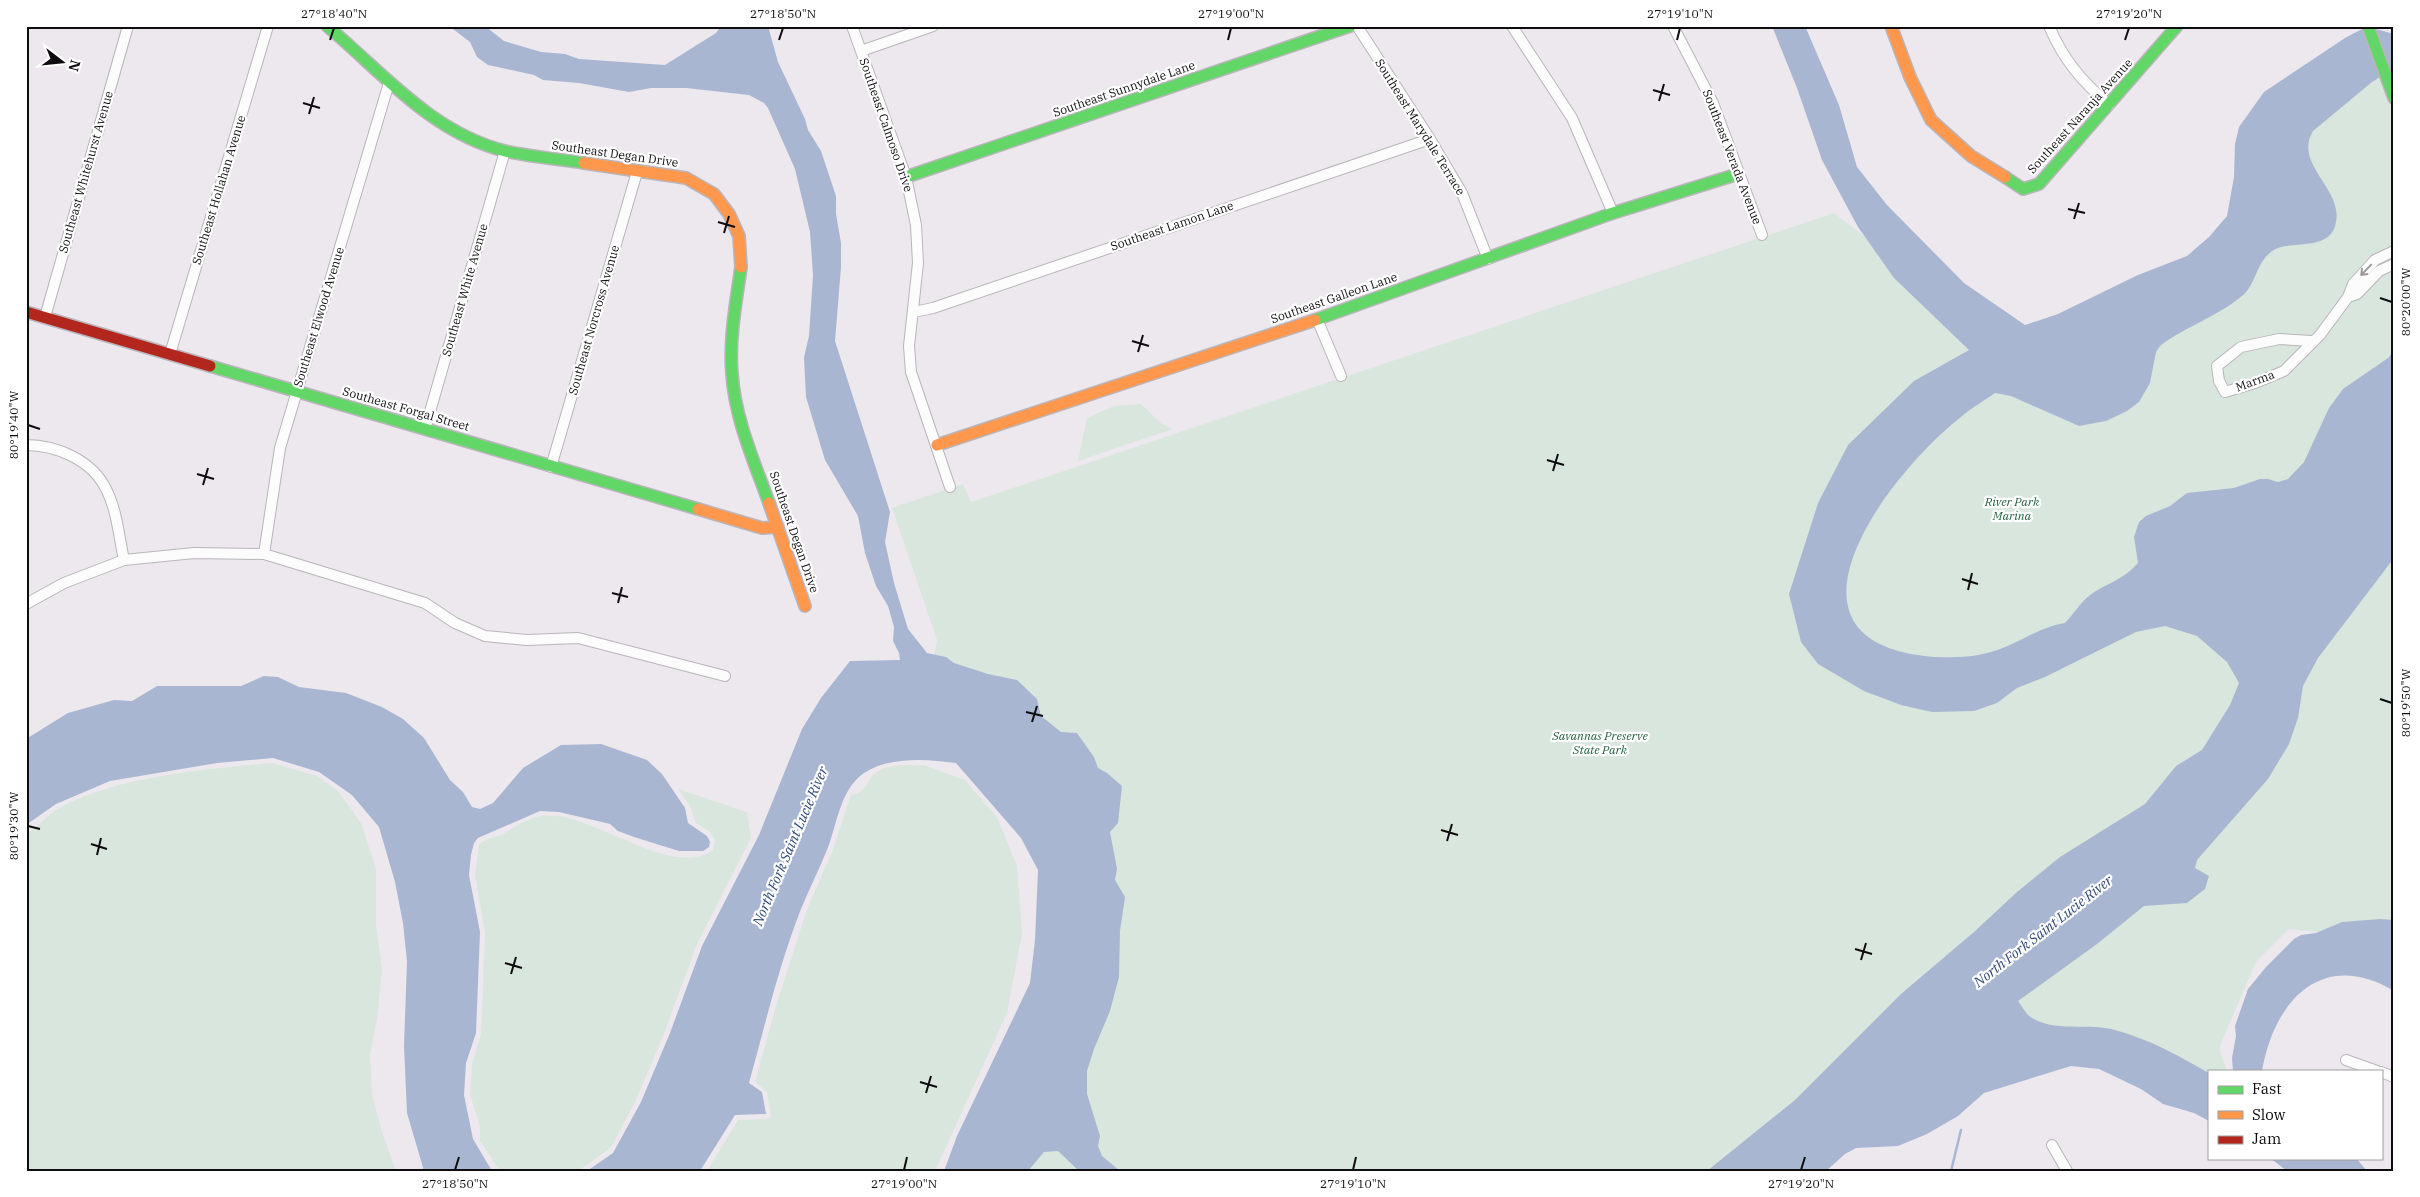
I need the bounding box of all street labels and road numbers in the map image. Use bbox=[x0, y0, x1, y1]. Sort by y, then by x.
street label: Southeast Naranja Avenue bbox=[2024, 55, 2135, 176]
street label: Southeast Calmoso Drive bbox=[856, 56, 916, 194]
street label: Southeast Marydale Terrace bbox=[1372, 56, 1469, 198]
street label: Southeast Sunnydale Lane bbox=[1051, 57, 1197, 120]
street label: Southeast Verada Avenue bbox=[1700, 87, 1765, 226]
street label: Southeast Whitehurst Avenue bbox=[55, 89, 116, 255]
street label: Southeast Hollahan Avenue bbox=[189, 113, 248, 266]
street label: Southeast Degan Drive bbox=[551, 137, 679, 170]
street label: Southeast Lamon Lane bbox=[1108, 197, 1235, 254]
street label: Southeast White Avenue bbox=[438, 222, 491, 358]
street label: Southeast Norcross Avenue bbox=[565, 243, 622, 396]
street label: Southeast Elwood Avenue bbox=[290, 245, 347, 389]
street label: Southeast Galleon Lane bbox=[1269, 269, 1399, 326]
street label: Marma bbox=[2233, 366, 2277, 394]
street label: Southeast Forgal Street bbox=[341, 383, 471, 434]
street label: Southeast Degan Drive bbox=[767, 469, 822, 595]

